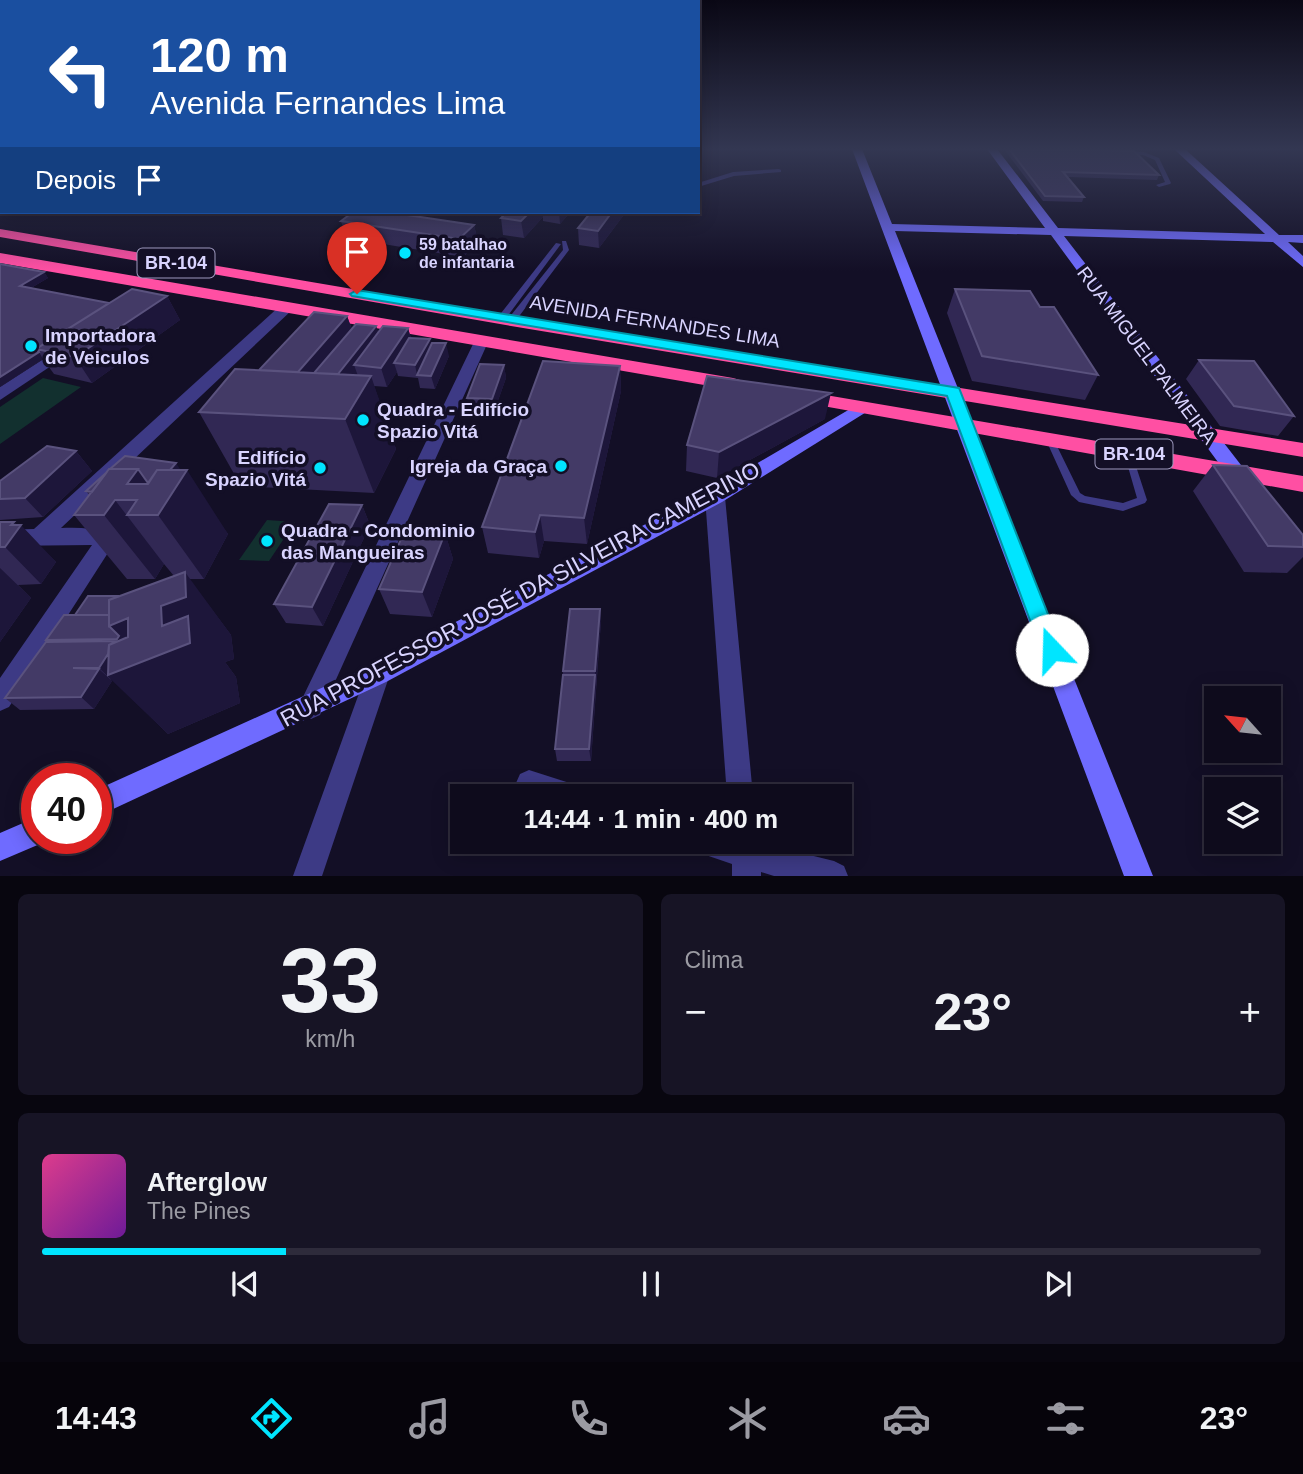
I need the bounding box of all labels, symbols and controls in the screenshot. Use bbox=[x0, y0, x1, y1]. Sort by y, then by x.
icon: left bbox=[35, 28, 126, 119]
text: 120 m bbox=[150, 28, 289, 82]
text: Avenida Fernandes Lima bbox=[150, 85, 505, 121]
icon: arrive bbox=[130, 161, 168, 199]
text: Depois bbox=[35, 165, 116, 195]
pin bbox=[327, 222, 387, 294]
icon: arrive bbox=[338, 233, 376, 271]
place label: 59 batalhao de infantaria bbox=[419, 236, 514, 271]
marker: 59 batalhao de infantaria bbox=[397, 245, 413, 261]
road number: BR-104 bbox=[138, 248, 214, 278]
street label: RUA MIGUEL PALMEIRA bbox=[1073, 263, 1220, 448]
street label: AVENIDA FERNANDES LIMA bbox=[528, 291, 782, 352]
place label: Importadora de Veiculos bbox=[45, 325, 156, 368]
marker: Importadora de Veiculos bbox=[23, 338, 39, 354]
place label: Quadra - Edifício Spazio Vitá bbox=[377, 399, 529, 442]
marker: Quadra - Edifício Spazio Vitá bbox=[355, 412, 371, 428]
road number: BR-104 bbox=[1096, 440, 1172, 468]
place label: Edifício Spazio Vitá bbox=[205, 447, 306, 490]
street label: RUA PROFESSOR JOSÉ DA SILVEIRA CAMERINO bbox=[276, 456, 764, 732]
place label: Igreja da Graça bbox=[410, 456, 547, 477]
marker: Igreja da Graça bbox=[553, 458, 569, 474]
marker: Edifício Spazio Vitá bbox=[312, 460, 328, 476]
place label: Quadra - Condominio das Mangueiras bbox=[281, 520, 475, 563]
marker: Quadra - Condominio das Mangueiras bbox=[259, 533, 275, 549]
position arrow bbox=[1015, 613, 1089, 687]
north arrow bbox=[1204, 686, 1281, 763]
map controls bbox=[1204, 686, 1281, 854]
speed limit sign: 40 bbox=[21, 763, 112, 854]
button: layers bbox=[1204, 777, 1281, 854]
text: 14:44 · 1 min · 400 m bbox=[524, 804, 778, 834]
text: 33 bbox=[280, 930, 381, 1031]
text: Clima bbox=[685, 947, 743, 973]
text: 23° bbox=[933, 983, 1012, 1041]
text: − bbox=[685, 991, 707, 1033]
text: + bbox=[1239, 991, 1261, 1033]
text: km/h bbox=[305, 1026, 355, 1052]
text: Afterglow bbox=[147, 1167, 267, 1197]
text: The Pines bbox=[147, 1198, 251, 1224]
icon: previous bbox=[226, 1265, 264, 1303]
icon: pause bbox=[632, 1265, 670, 1303]
icon: next bbox=[1039, 1265, 1077, 1303]
icon: directions bbox=[247, 1394, 296, 1443]
icon: music bbox=[405, 1394, 454, 1443]
icon: phone bbox=[564, 1394, 613, 1443]
icon: climate bbox=[723, 1394, 772, 1443]
icon: car bbox=[882, 1394, 931, 1443]
icon: filters bbox=[1041, 1394, 1090, 1443]
text: 14:43 bbox=[55, 1400, 137, 1436]
text: 23° bbox=[1200, 1400, 1248, 1436]

